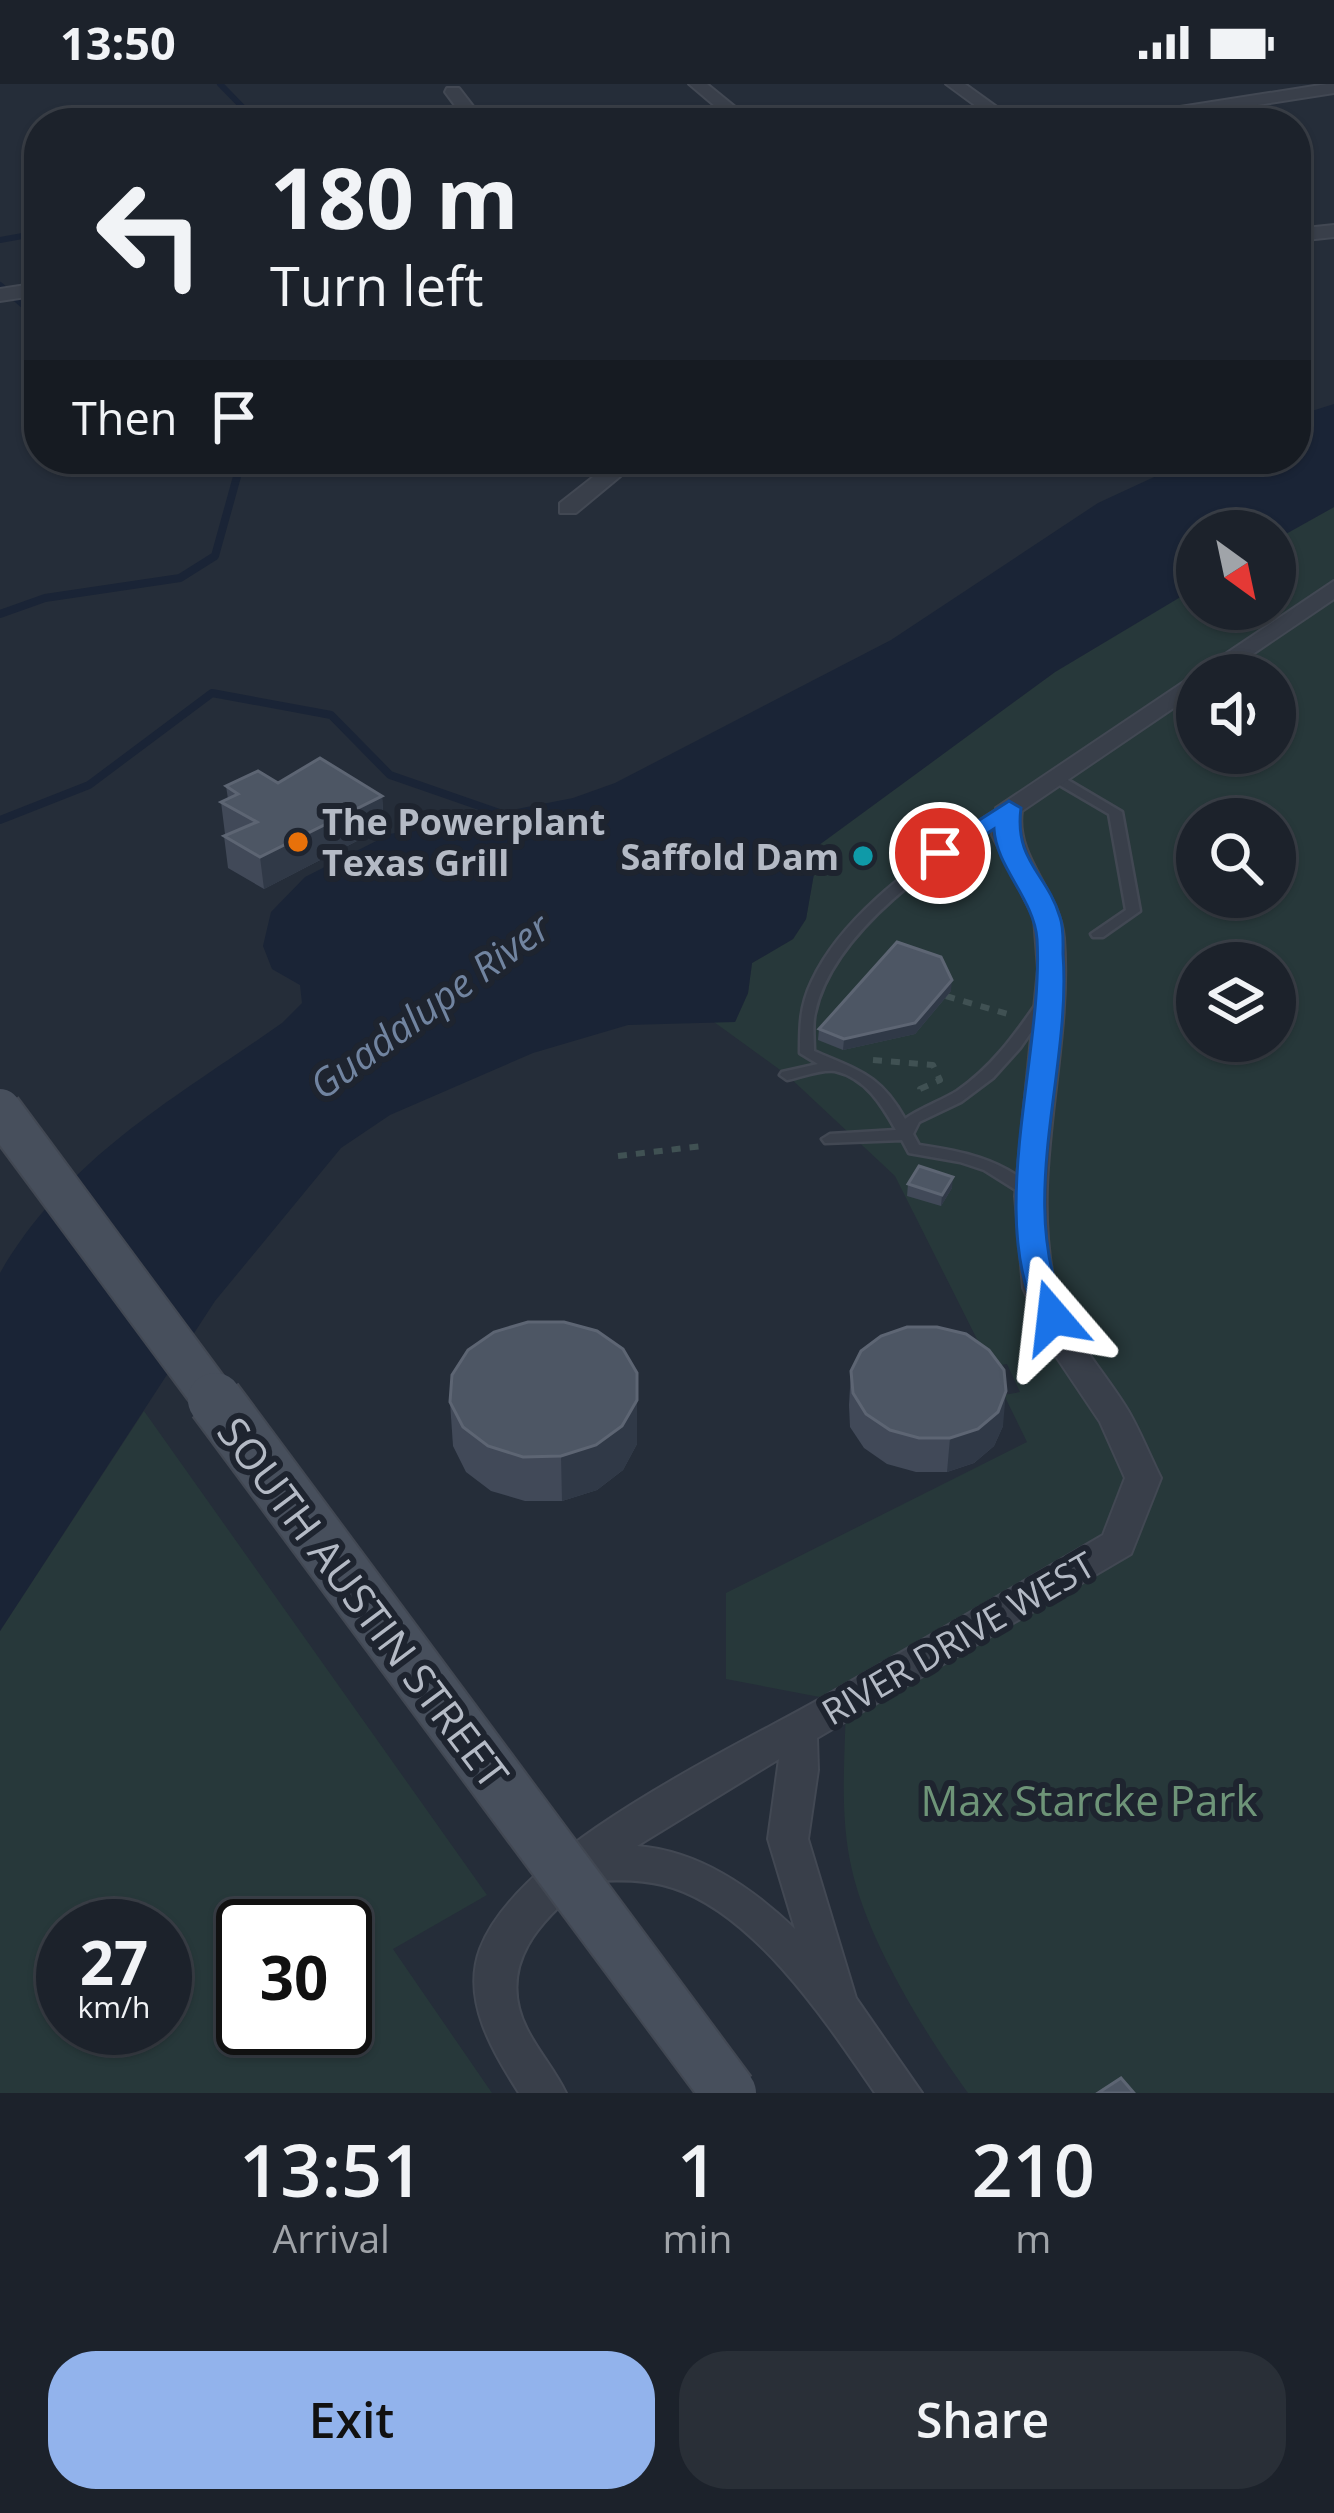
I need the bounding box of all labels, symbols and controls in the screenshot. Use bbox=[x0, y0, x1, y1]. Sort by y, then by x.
text: 13:50 bbox=[60, 12, 176, 73]
text: 180 m bbox=[270, 139, 518, 254]
icon: left bbox=[72, 156, 228, 312]
text: Turn left bbox=[270, 248, 483, 322]
icon: arrive bbox=[201, 384, 267, 450]
text: Then bbox=[72, 387, 177, 448]
north arrow bbox=[1176, 510, 1296, 630]
map controls bbox=[1176, 510, 1296, 1062]
button: sound bbox=[1176, 654, 1296, 774]
place label: The Powerplant Texas Grill bbox=[322, 797, 605, 887]
button: search bbox=[1176, 798, 1296, 918]
pin bbox=[889, 802, 991, 904]
icon: arrive bbox=[907, 820, 973, 886]
marker: The Powerplant Texas Grill bbox=[285, 829, 311, 855]
place label: Saffold Dam bbox=[620, 832, 839, 881]
marker: Saffold Dam bbox=[850, 843, 876, 869]
water label: Guadalupe River bbox=[298, 899, 561, 1110]
button: layers bbox=[1176, 942, 1296, 1062]
position arrow bbox=[990, 1254, 1116, 1380]
street label: SOUTH AUSTIN STREET bbox=[206, 1405, 522, 1799]
street label: RIVER DRIVE WEST bbox=[813, 1540, 1103, 1736]
park label: Max Starcke Park bbox=[920, 1771, 1258, 1828]
speed limit sign: 30 bbox=[216, 1899, 372, 2055]
text: 27 bbox=[80, 1921, 148, 2003]
text: km/h bbox=[78, 1986, 150, 2027]
text: 13:51 bbox=[239, 2120, 423, 2218]
text: 1 bbox=[677, 2120, 718, 2218]
text: 210 bbox=[971, 2120, 1095, 2218]
text: Arrival bbox=[273, 2211, 390, 2264]
text: min bbox=[663, 2211, 732, 2264]
text: m bbox=[1015, 2211, 1051, 2264]
button: Exit bbox=[48, 2351, 655, 2489]
button: Share bbox=[679, 2351, 1286, 2489]

